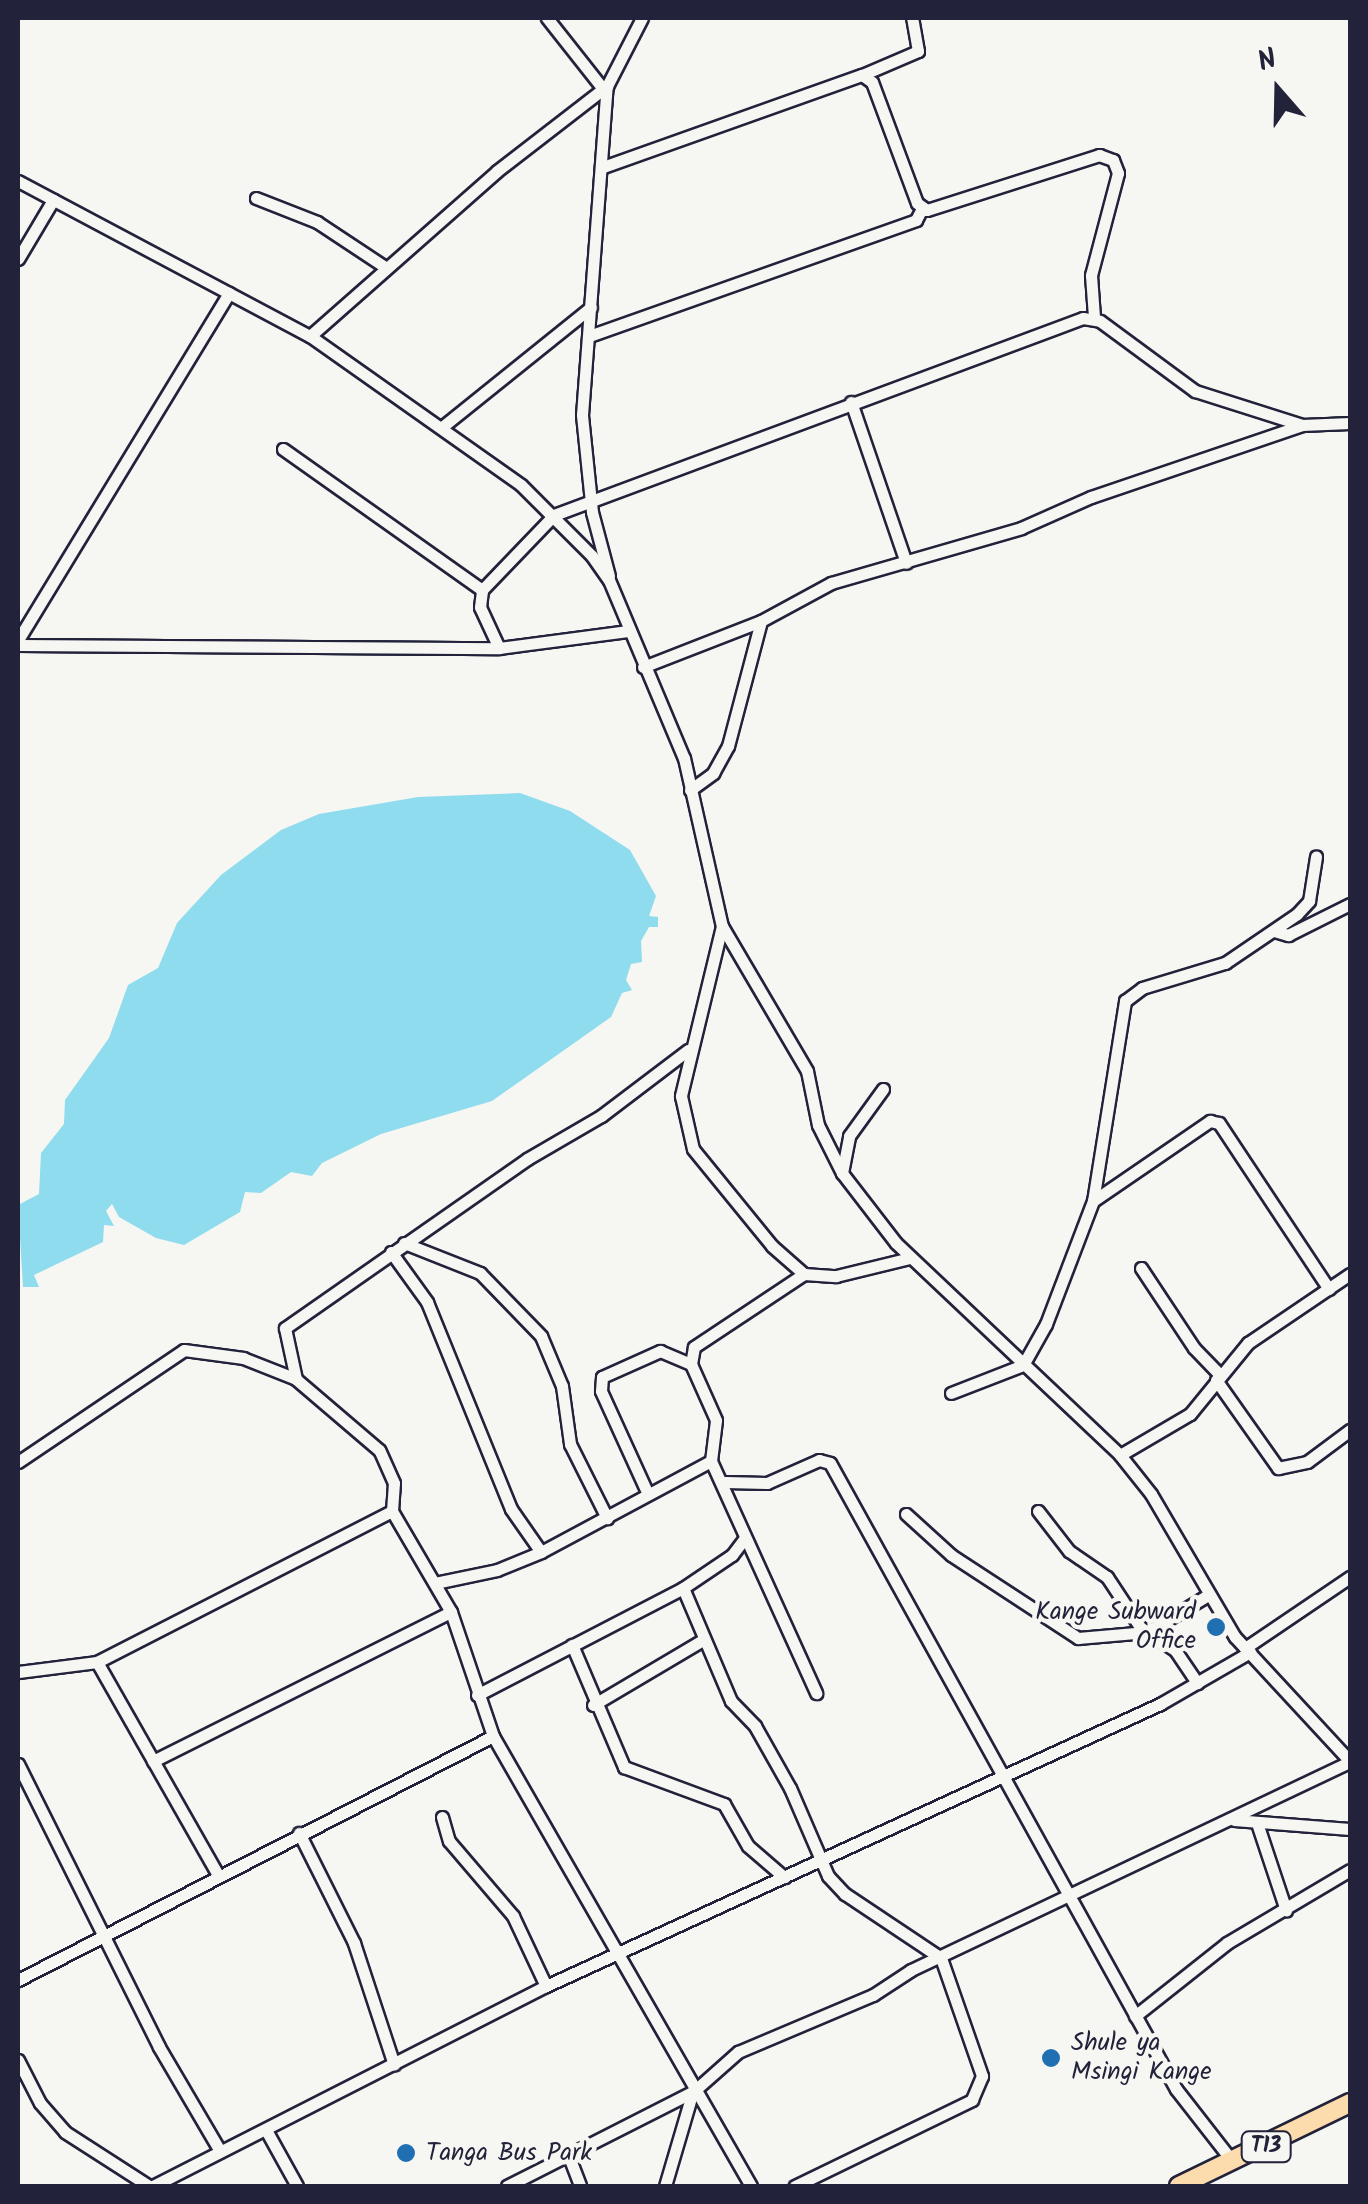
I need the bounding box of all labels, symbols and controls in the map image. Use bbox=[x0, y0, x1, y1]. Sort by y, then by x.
text: N bbox=[1252, 37, 1284, 86]
north arrow bbox=[1228, 40, 1328, 140]
place label: Kange Subward Office bbox=[1035, 1598, 1196, 1657]
marker: Kange Subward Office bbox=[1205, 1616, 1227, 1638]
place label: Shule ya Msingi Kange bbox=[1071, 2029, 1211, 2088]
marker: Shule ya Msingi Kange bbox=[1040, 2047, 1062, 2069]
road number: T13 bbox=[1238, 2130, 1294, 2164]
place label: Tanga Bus Park bbox=[426, 2138, 592, 2168]
marker: Tanga Bus Park bbox=[395, 2142, 417, 2164]

